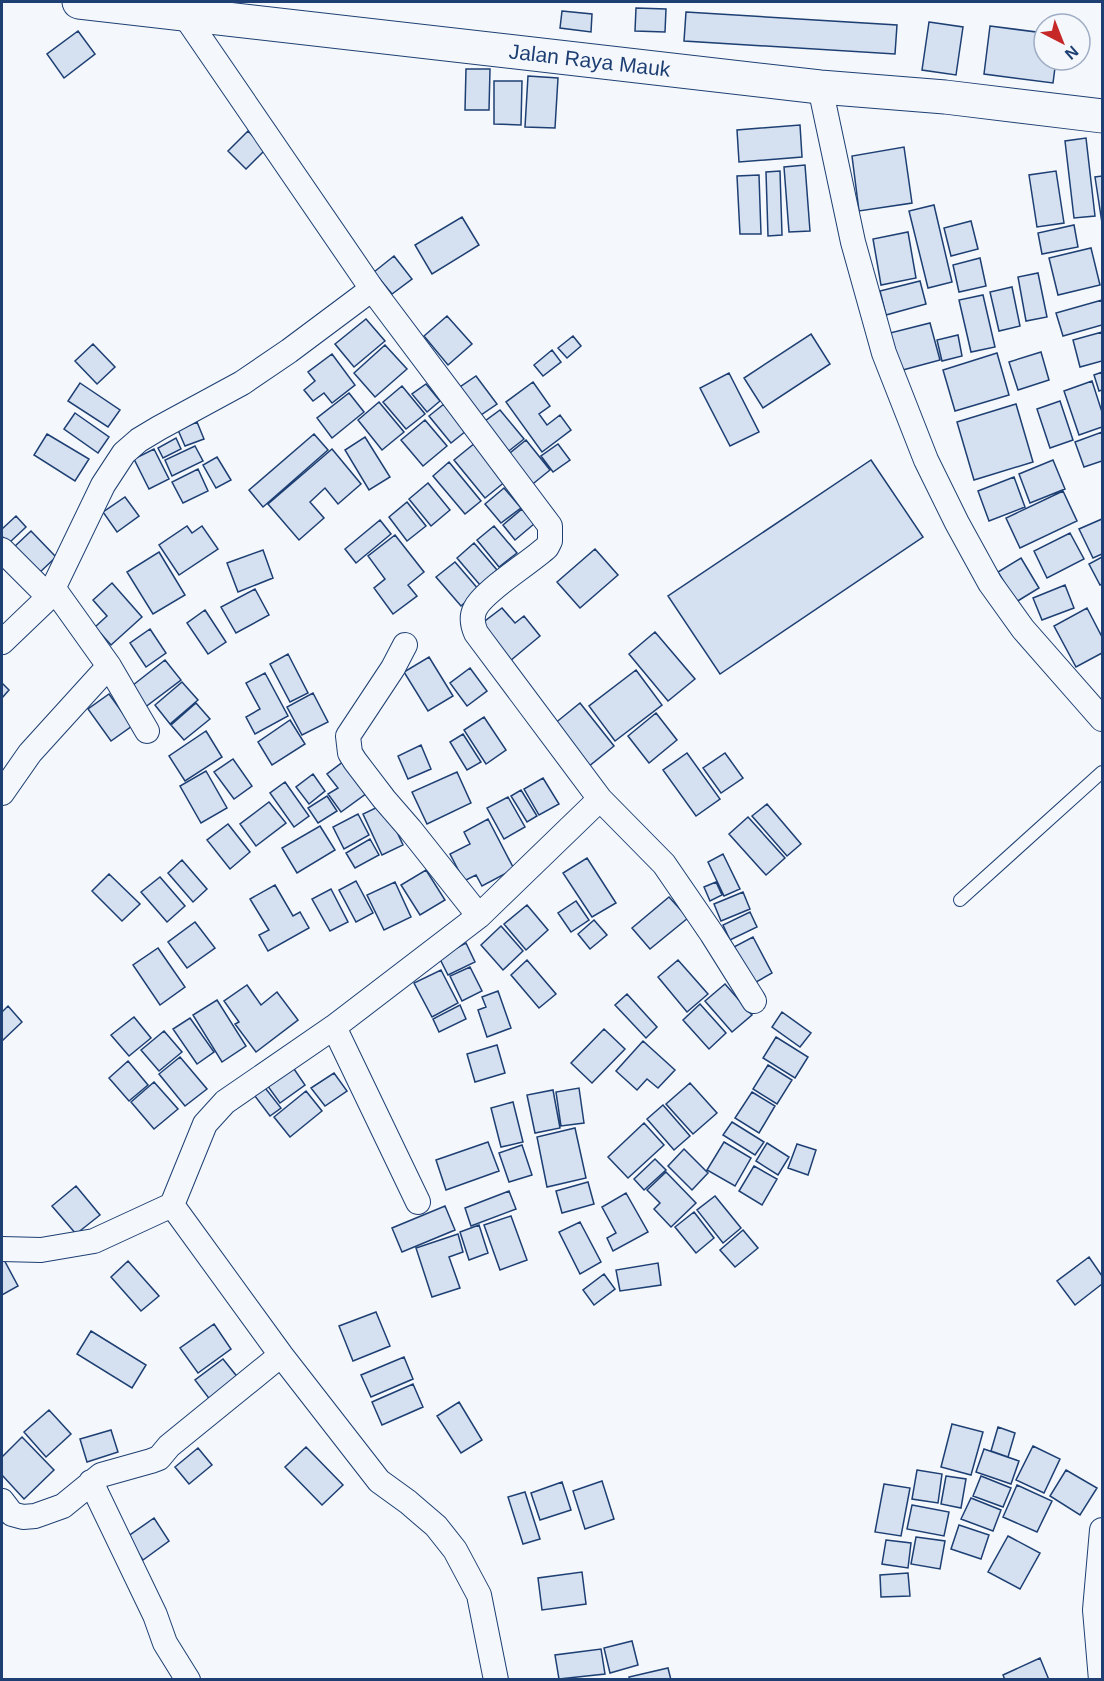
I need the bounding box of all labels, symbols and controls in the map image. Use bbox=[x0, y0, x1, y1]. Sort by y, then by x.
north arrow bbox=[1032, 12, 1092, 72]
street label: Jalan Raya Mauk bbox=[508, 39, 672, 81]
text: N bbox=[1062, 43, 1082, 63]

